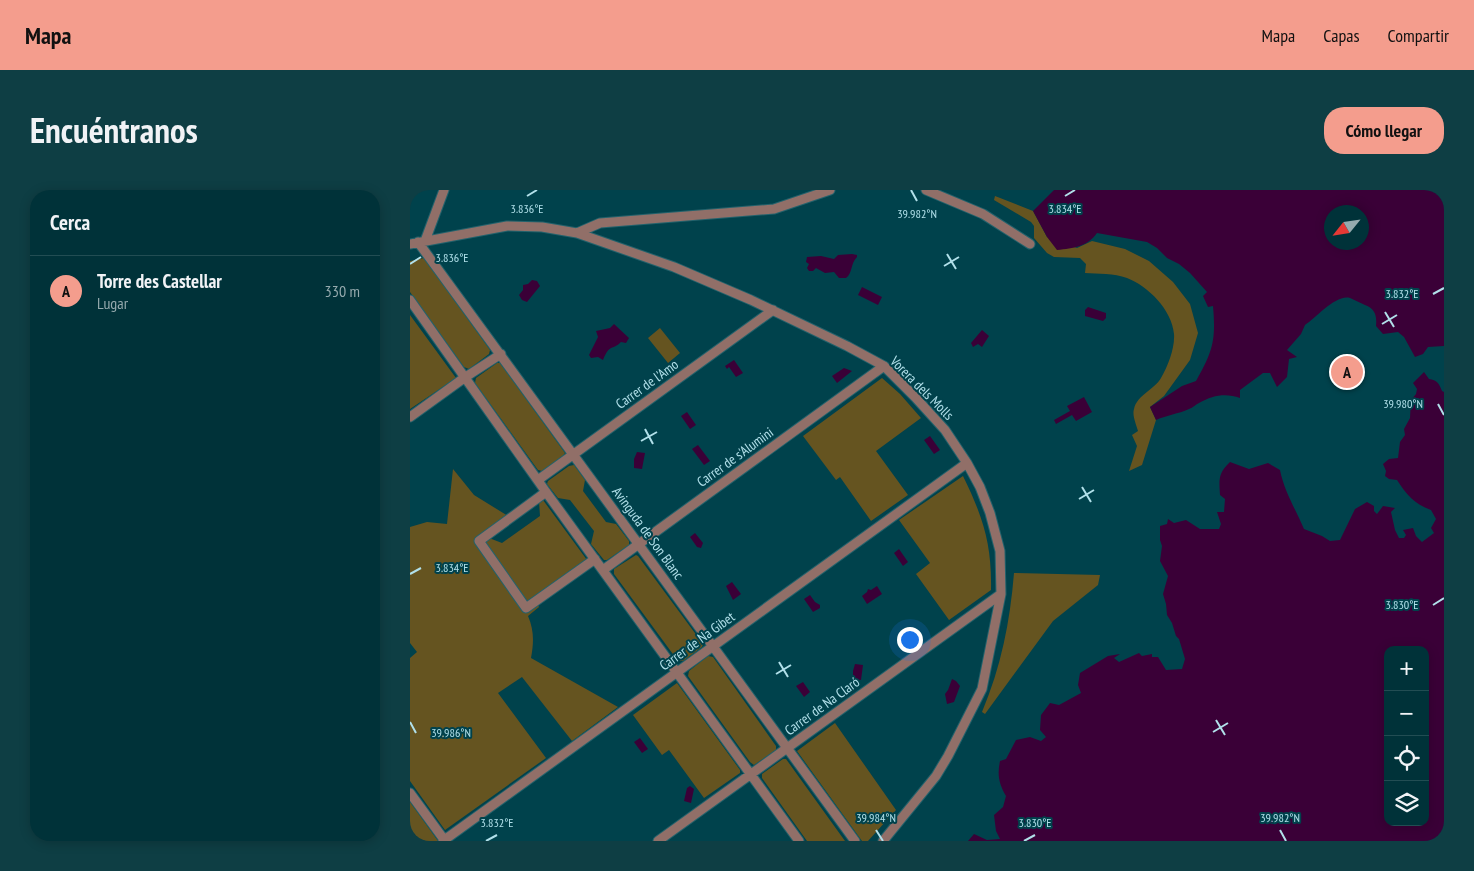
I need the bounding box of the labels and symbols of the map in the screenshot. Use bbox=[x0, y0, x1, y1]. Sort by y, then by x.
text: 3.836°E bbox=[511, 201, 544, 216]
text: 3.834°E bbox=[1049, 201, 1082, 216]
north arrow bbox=[1324, 205, 1369, 250]
text: 39.982°N bbox=[897, 206, 937, 221]
text: 3.836°E bbox=[436, 250, 469, 265]
text: 3.832°E bbox=[1386, 286, 1419, 301]
street label: Vorera dels Molls bbox=[886, 352, 958, 424]
pin: A bbox=[1331, 353, 1363, 391]
street label: Carrer de l'Amo bbox=[612, 355, 682, 413]
text: 39.980°N bbox=[1383, 396, 1423, 411]
street label: Carrer de s'Alumini bbox=[693, 423, 777, 491]
street label: Avinguda de Son Blanc bbox=[608, 483, 688, 583]
text: 3.834°E bbox=[436, 560, 469, 575]
text: 3.830°E bbox=[1386, 597, 1419, 612]
street label: Carrer de Na Gibet bbox=[656, 608, 738, 674]
your location bbox=[897, 627, 923, 653]
street label: Carrer de Na Claró bbox=[781, 673, 863, 739]
text: 39.986°N bbox=[431, 725, 471, 740]
text: 39.984°N bbox=[856, 810, 896, 825]
text: 39.982°N bbox=[1260, 810, 1300, 825]
text: 3.832°E bbox=[481, 815, 514, 830]
text: 3.830°E bbox=[1019, 815, 1052, 830]

